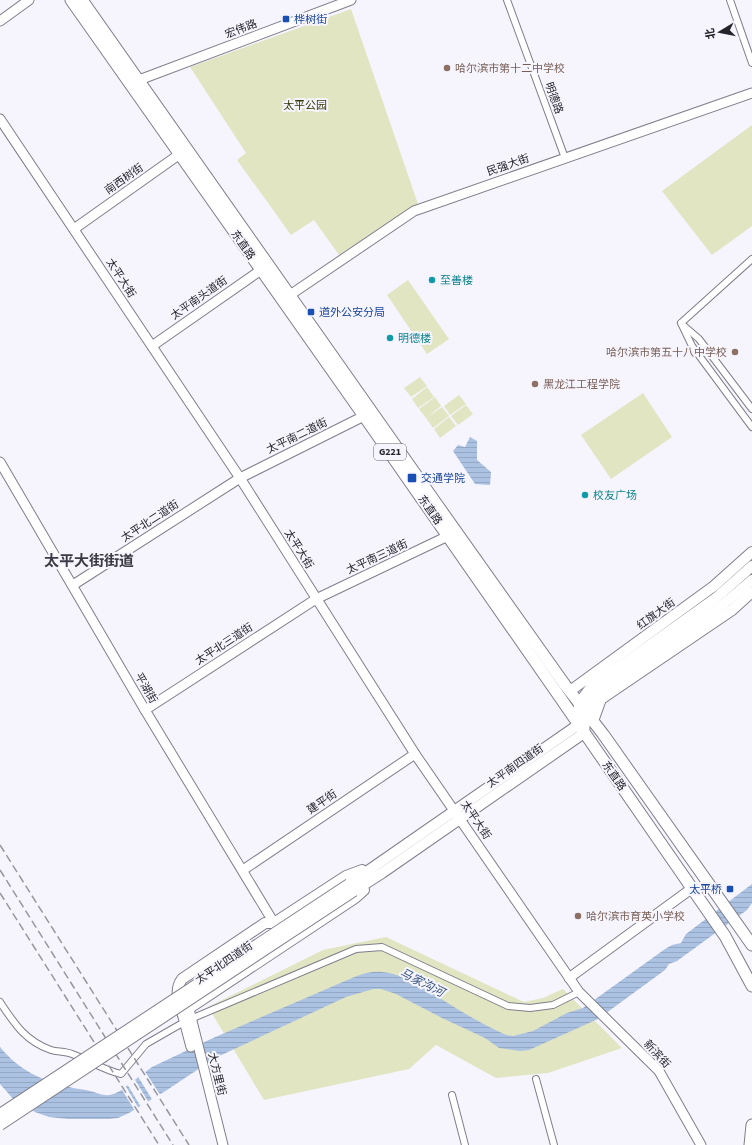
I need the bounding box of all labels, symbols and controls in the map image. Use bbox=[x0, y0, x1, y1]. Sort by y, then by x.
place label: 桦树街 bbox=[294, 12, 327, 27]
north arrow bbox=[700, 12, 740, 52]
marker: 桦树街 bbox=[281, 14, 291, 24]
street label: 宏伟路 bbox=[223, 16, 259, 42]
text: 北 bbox=[702, 27, 719, 40]
place label: 哈尔滨市第十二中学校 bbox=[455, 61, 565, 76]
marker: 哈尔滨市第十二中学校 bbox=[442, 63, 452, 73]
street label: 明德路 bbox=[541, 80, 567, 116]
park label: 太平公园 bbox=[283, 98, 327, 113]
street label: 民强大街 bbox=[485, 151, 531, 179]
street label: 南西树街 bbox=[102, 160, 146, 198]
street label: 东直路 bbox=[227, 227, 259, 263]
street label: 太平大街 bbox=[103, 255, 139, 301]
street label: 太平南头道街 bbox=[168, 273, 230, 323]
place label: 至善楼 bbox=[440, 273, 473, 288]
marker: 至善楼 bbox=[427, 275, 437, 285]
place label: 道外公安分局 bbox=[319, 305, 385, 320]
marker: 道外公安分局 bbox=[306, 307, 316, 317]
place label: 明德楼 bbox=[398, 331, 431, 346]
marker: 明德楼 bbox=[385, 333, 395, 343]
place label: 哈尔滨市第五十八中学校 bbox=[606, 345, 727, 360]
marker: 哈尔滨市第五十八中学校 bbox=[730, 347, 740, 357]
place label: 黑龙江工程学院 bbox=[543, 377, 620, 392]
marker: 黑龙江工程学院 bbox=[530, 379, 540, 389]
street label: 太平南二道街 bbox=[264, 415, 330, 457]
road number: G221 bbox=[374, 444, 406, 460]
place label: 交通学院 bbox=[421, 471, 465, 486]
marker: 交通学院 bbox=[406, 472, 418, 484]
place label: 校友广场 bbox=[593, 488, 637, 503]
marker: 校友广场 bbox=[580, 490, 590, 500]
street label: 东直路 bbox=[414, 492, 446, 528]
street label: 太平北二道街 bbox=[118, 497, 182, 545]
street label: 太平大街 bbox=[281, 526, 317, 572]
street label: 太平南三道街 bbox=[344, 536, 410, 578]
district label: 太平大街街道 bbox=[44, 551, 134, 572]
street label: 红旗大街 bbox=[634, 595, 678, 633]
street label: 太平北三道街 bbox=[192, 620, 256, 668]
street label: 平湖街 bbox=[131, 670, 161, 706]
street label: 太平南四道街 bbox=[484, 741, 546, 791]
street label: 东直路 bbox=[598, 758, 630, 794]
street label: 建平街 bbox=[304, 787, 340, 817]
street label: 太平大街 bbox=[457, 798, 495, 842]
place label: 太平桥 bbox=[689, 882, 722, 897]
marker: 太平桥 bbox=[725, 884, 735, 894]
place label: 哈尔滨市育英小学校 bbox=[586, 909, 685, 924]
marker: 哈尔滨市育英小学校 bbox=[573, 911, 583, 921]
street label: 太平北四道街 bbox=[192, 938, 256, 988]
water label: 马家沟河 bbox=[397, 965, 449, 1002]
street label: 新滨街 bbox=[640, 1037, 674, 1071]
street label: 大方里街 bbox=[204, 1051, 230, 1097]

